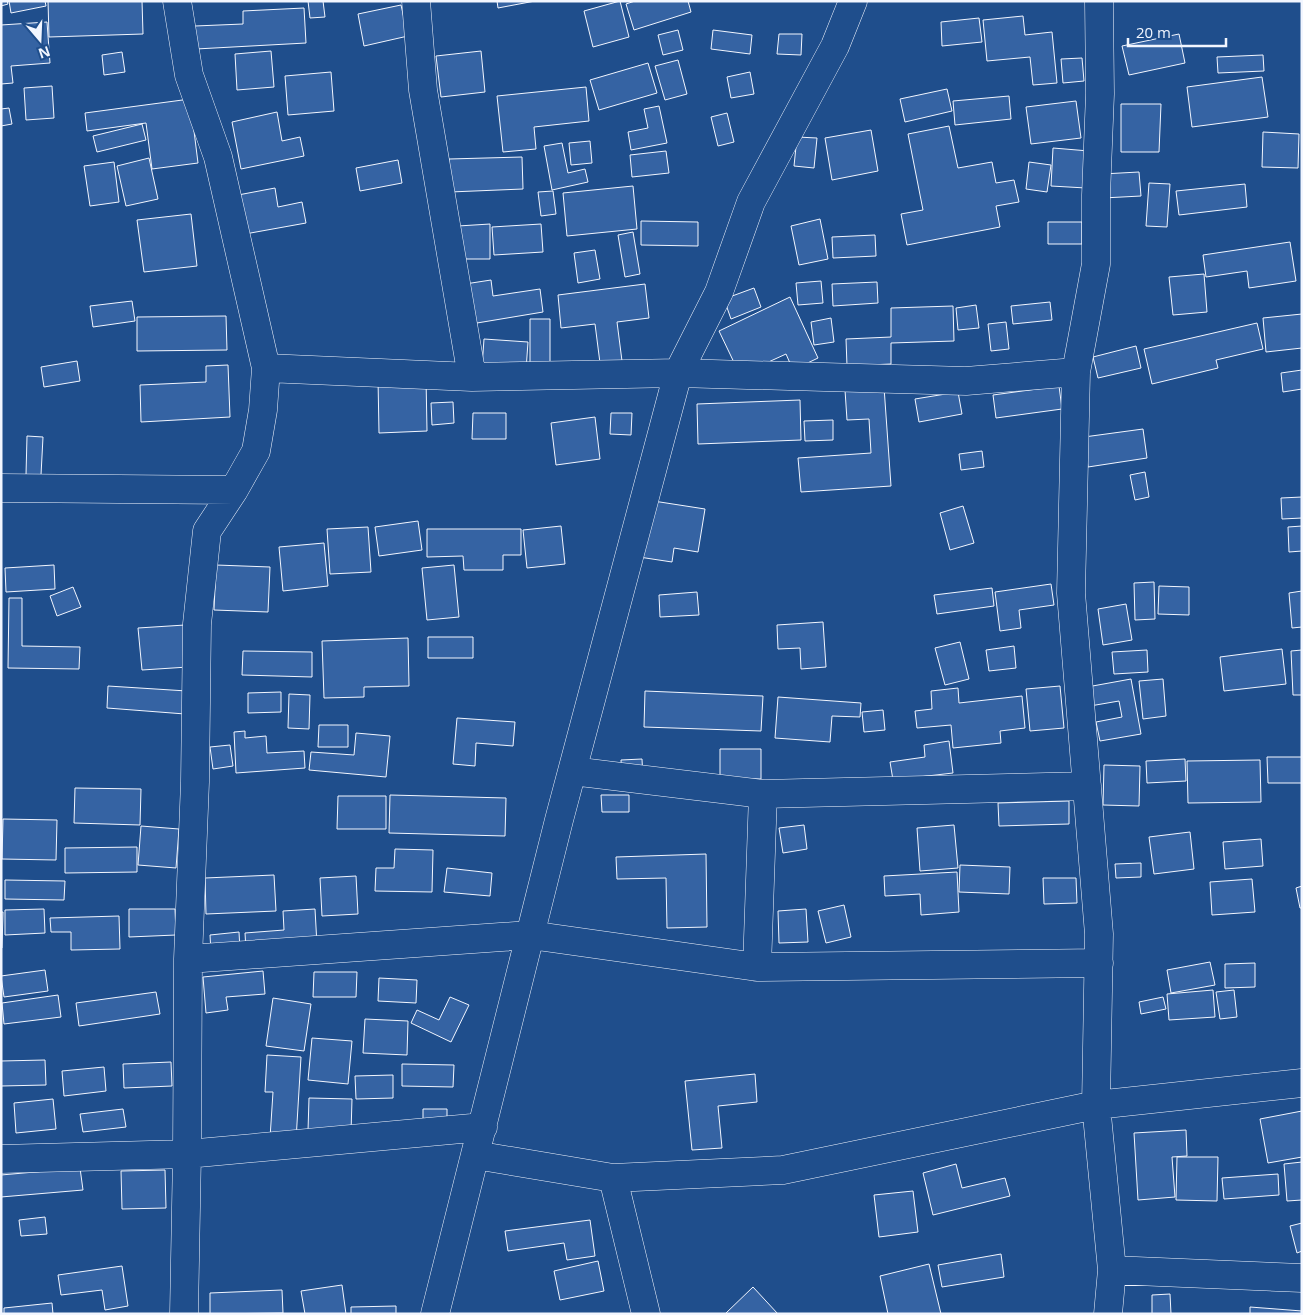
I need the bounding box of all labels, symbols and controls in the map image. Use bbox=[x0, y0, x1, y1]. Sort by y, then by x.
north arrow bbox=[15, 15, 65, 65]
scale bar bbox=[1128, 15, 1226, 47]
text: 20 m bbox=[1136, 22, 1171, 42]
text: N bbox=[36, 42, 53, 64]

